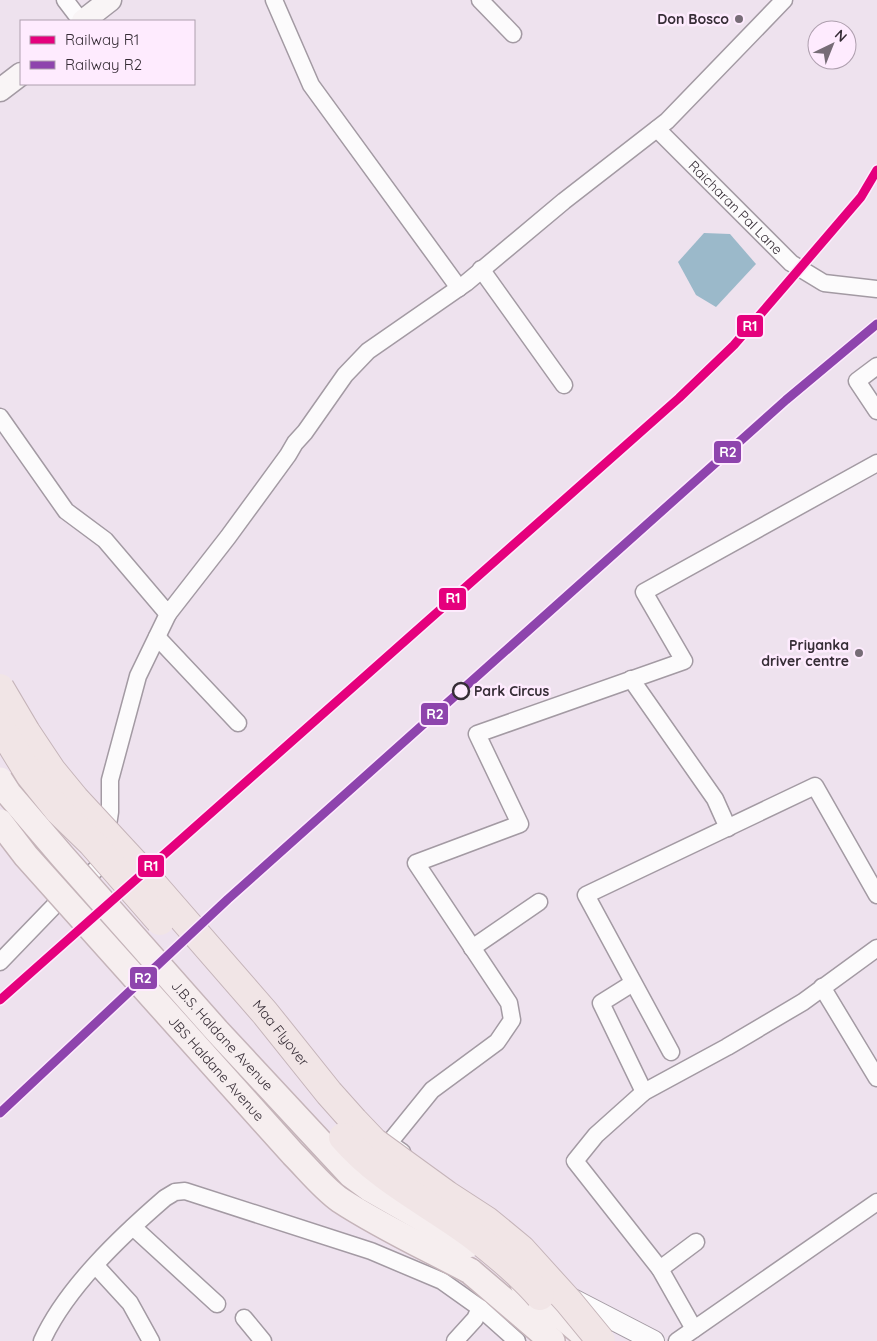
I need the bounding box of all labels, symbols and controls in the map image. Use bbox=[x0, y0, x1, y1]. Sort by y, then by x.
place label: Don Bosco bbox=[657, 10, 729, 28]
marker: Don Bosco bbox=[733, 13, 745, 25]
legend bbox=[20, 20, 195, 85]
north arrow bbox=[807, 20, 857, 70]
text: N bbox=[831, 25, 851, 46]
text: Railway R1 bbox=[65, 30, 139, 49]
text: Railway R2 bbox=[65, 55, 142, 74]
street label: Raicharan Pal Lane bbox=[685, 157, 786, 258]
line badge: R1 bbox=[736, 314, 764, 338]
text: R1 bbox=[742, 317, 758, 335]
line badge: R2 bbox=[713, 440, 742, 464]
text: R2 bbox=[719, 443, 737, 461]
line badge: R1 bbox=[438, 587, 467, 611]
text: R1 bbox=[445, 589, 461, 607]
place label: Priyanka driver centre bbox=[761, 636, 849, 670]
marker: Priyanka driver centre bbox=[853, 647, 865, 659]
marker: Park Circus bbox=[452, 682, 470, 700]
place label: Park Circus bbox=[474, 682, 549, 700]
line badge: R2 bbox=[420, 702, 449, 726]
text: R2 bbox=[426, 705, 444, 723]
line badge: R1 bbox=[137, 854, 165, 878]
text: R1 bbox=[143, 857, 159, 875]
line badge: R2 bbox=[129, 966, 158, 990]
text: R2 bbox=[134, 969, 152, 987]
street label: J.B.S. Haldane Avenue bbox=[168, 977, 277, 1095]
street label: Maa Flyover bbox=[249, 996, 314, 1070]
street label: JBS Haldane Avenue bbox=[164, 1012, 268, 1125]

